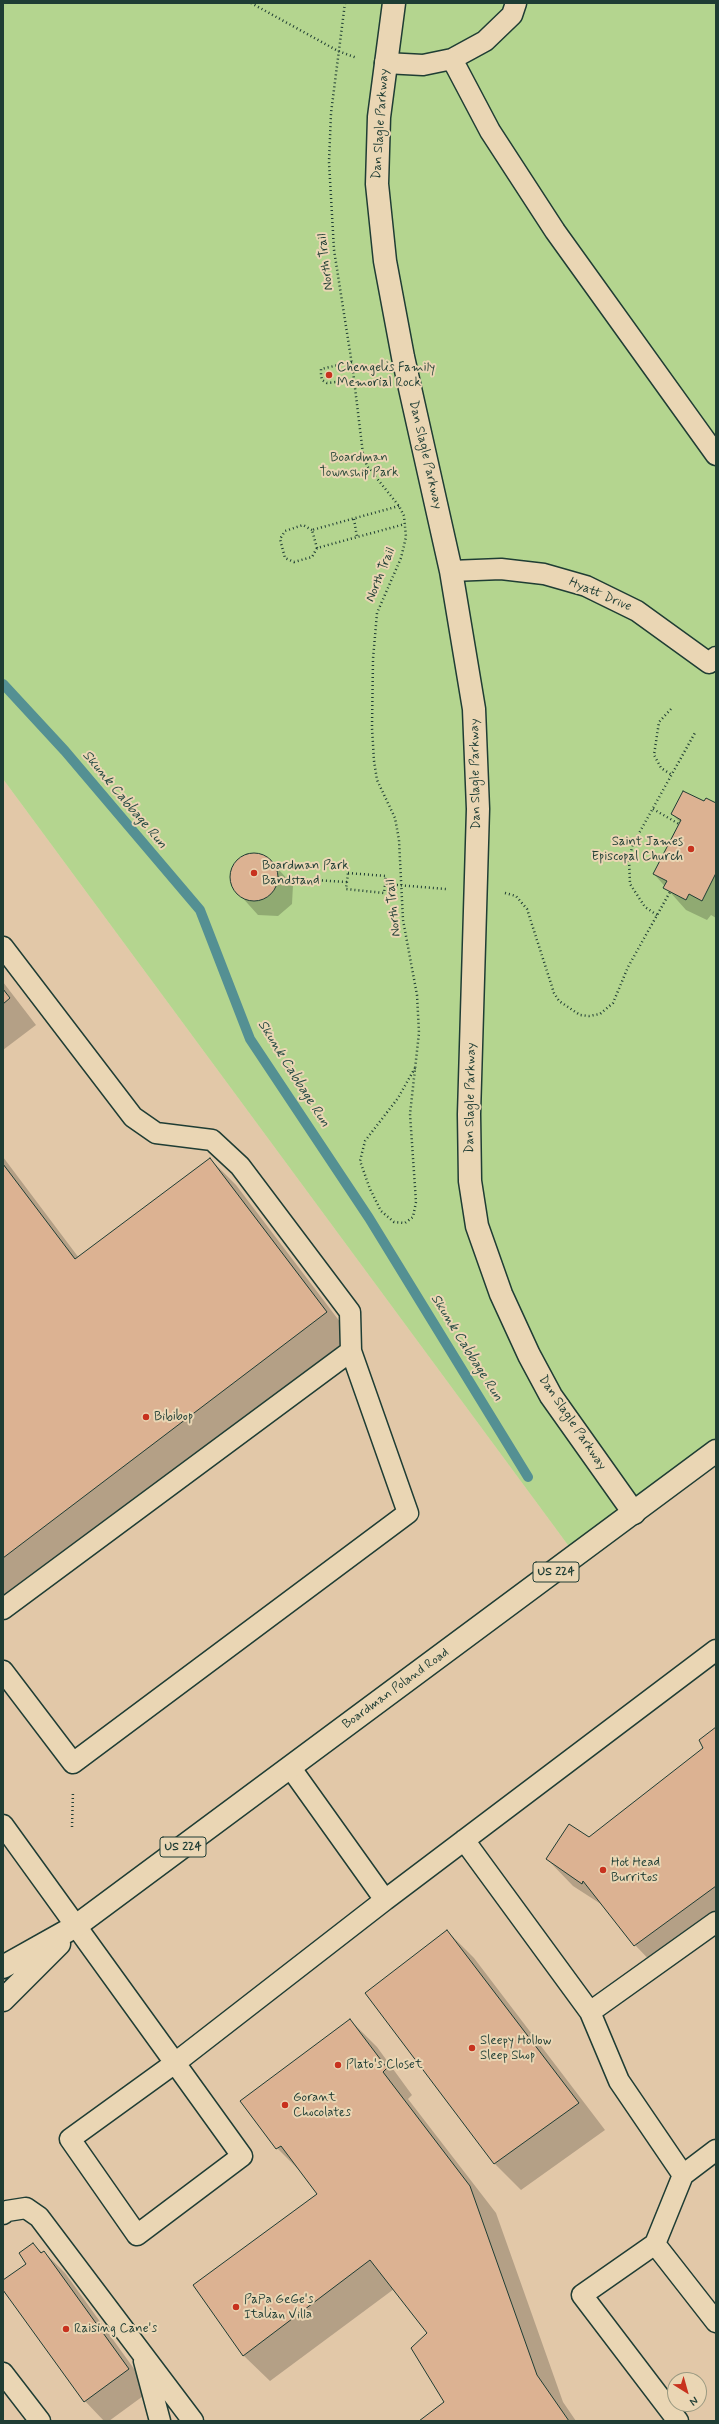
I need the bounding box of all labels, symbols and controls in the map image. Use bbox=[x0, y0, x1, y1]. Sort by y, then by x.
street label: Dan Slagle Parkway bbox=[369, 68, 393, 180]
street label: North Trail bbox=[315, 233, 337, 291]
place label: Chengelis Family Memorial Rock bbox=[337, 360, 435, 391]
marker: Chengelis Family Memorial Rock bbox=[324, 370, 334, 380]
street label: Dan Slagle Parkway bbox=[405, 399, 445, 511]
park label: Boardman Township Park bbox=[320, 450, 398, 481]
street label: North Trail bbox=[363, 546, 399, 604]
street label: Hyatt Drive bbox=[566, 575, 634, 615]
street label: Dan Slagle Parkway bbox=[467, 718, 485, 830]
water label: Skunk Cabbage Run bbox=[78, 748, 170, 852]
place label: Saint James Episcopal Church bbox=[591, 834, 683, 865]
marker: Saint James Episcopal Church bbox=[686, 844, 696, 854]
place label: Boardman Park Bandstand bbox=[262, 858, 349, 889]
marker: Boardman Park Bandstand bbox=[249, 868, 259, 878]
street label: North Trail bbox=[383, 879, 405, 937]
water label: Skunk Cabbage Run bbox=[253, 1017, 333, 1131]
street label: Dan Slagle Parkway bbox=[462, 1042, 480, 1154]
water label: Skunk Cabbage Run bbox=[426, 1291, 506, 1405]
street label: Dan Slagle Parkway bbox=[534, 1373, 610, 1473]
place label: Bibibop bbox=[154, 1409, 193, 1425]
marker: Bibibop bbox=[141, 1412, 151, 1422]
road number: US 224 bbox=[533, 1562, 579, 1582]
street label: Boardman Poland Road bbox=[340, 1645, 452, 1733]
road number: US 224 bbox=[160, 1837, 206, 1857]
place label: Hot Head Burritos bbox=[611, 1855, 660, 1886]
marker: Hot Head Burritos bbox=[598, 1865, 608, 1875]
place label: Sleepy Hollow Sleep Shop bbox=[480, 2033, 552, 2064]
marker: Sleepy Hollow Sleep Shop bbox=[467, 2043, 477, 2053]
place label: Plato's Closet bbox=[346, 2057, 423, 2073]
marker: Plato's Closet bbox=[333, 2060, 343, 2070]
place label: Gorant Chocolates bbox=[293, 2090, 351, 2121]
marker: Gorant Chocolates bbox=[280, 2100, 290, 2110]
place label: PaPa GeGe's Italian Villa bbox=[244, 2292, 313, 2323]
marker: PaPa GeGe's Italian Villa bbox=[231, 2302, 241, 2312]
place label: Raising Cane's bbox=[74, 2321, 157, 2337]
marker: Raising Cane's bbox=[61, 2324, 71, 2334]
north arrow bbox=[667, 2372, 707, 2412]
text: N bbox=[686, 2393, 701, 2409]

